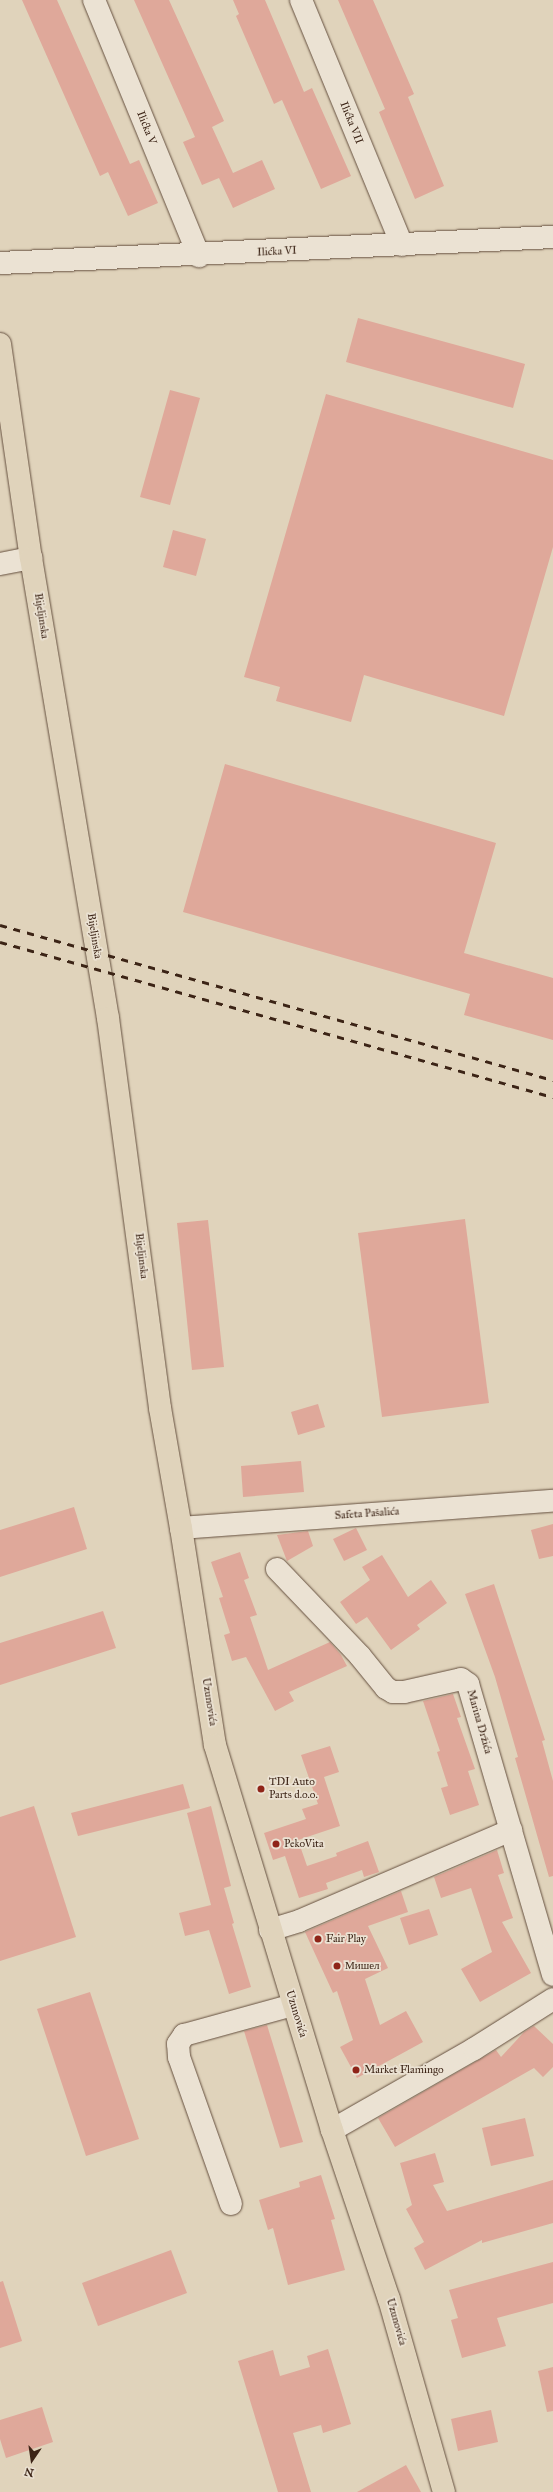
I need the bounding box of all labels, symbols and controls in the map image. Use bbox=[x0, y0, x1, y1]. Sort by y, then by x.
street label: Ilićka VII bbox=[337, 100, 365, 146]
street label: Ilićka V bbox=[133, 109, 159, 147]
street label: Ilićka VI bbox=[257, 244, 297, 260]
street label: Bijeljinska bbox=[31, 592, 51, 640]
street label: Bijeljinska bbox=[84, 912, 104, 960]
street label: Bijeljinska bbox=[132, 1232, 150, 1280]
street label: Safeta Pašalića bbox=[334, 1505, 400, 1523]
street label: Uzunovića bbox=[199, 1677, 219, 1727]
street label: Marina Držića bbox=[464, 1688, 494, 1756]
place label: TDI Auto Parts d.o.o. bbox=[269, 1776, 318, 1802]
marker: TDI Auto Parts d.o.o. bbox=[256, 1784, 266, 1794]
place label: PekoVita bbox=[284, 1837, 324, 1851]
marker: PekoVita bbox=[271, 1839, 281, 1849]
place label: Fair Play bbox=[326, 1932, 366, 1946]
marker: Fair Play bbox=[313, 1934, 323, 1944]
place label: Мишел bbox=[345, 1959, 380, 1973]
marker: Мишел bbox=[332, 1961, 342, 1971]
street label: Uzunovića bbox=[283, 1989, 309, 2039]
place label: Market Flamingo bbox=[364, 2063, 444, 2077]
marker: Market Flamingo bbox=[351, 2065, 361, 2075]
street label: Uzunovića bbox=[383, 2297, 409, 2347]
north arrow bbox=[12, 2440, 52, 2480]
text: N bbox=[23, 2465, 35, 2480]

